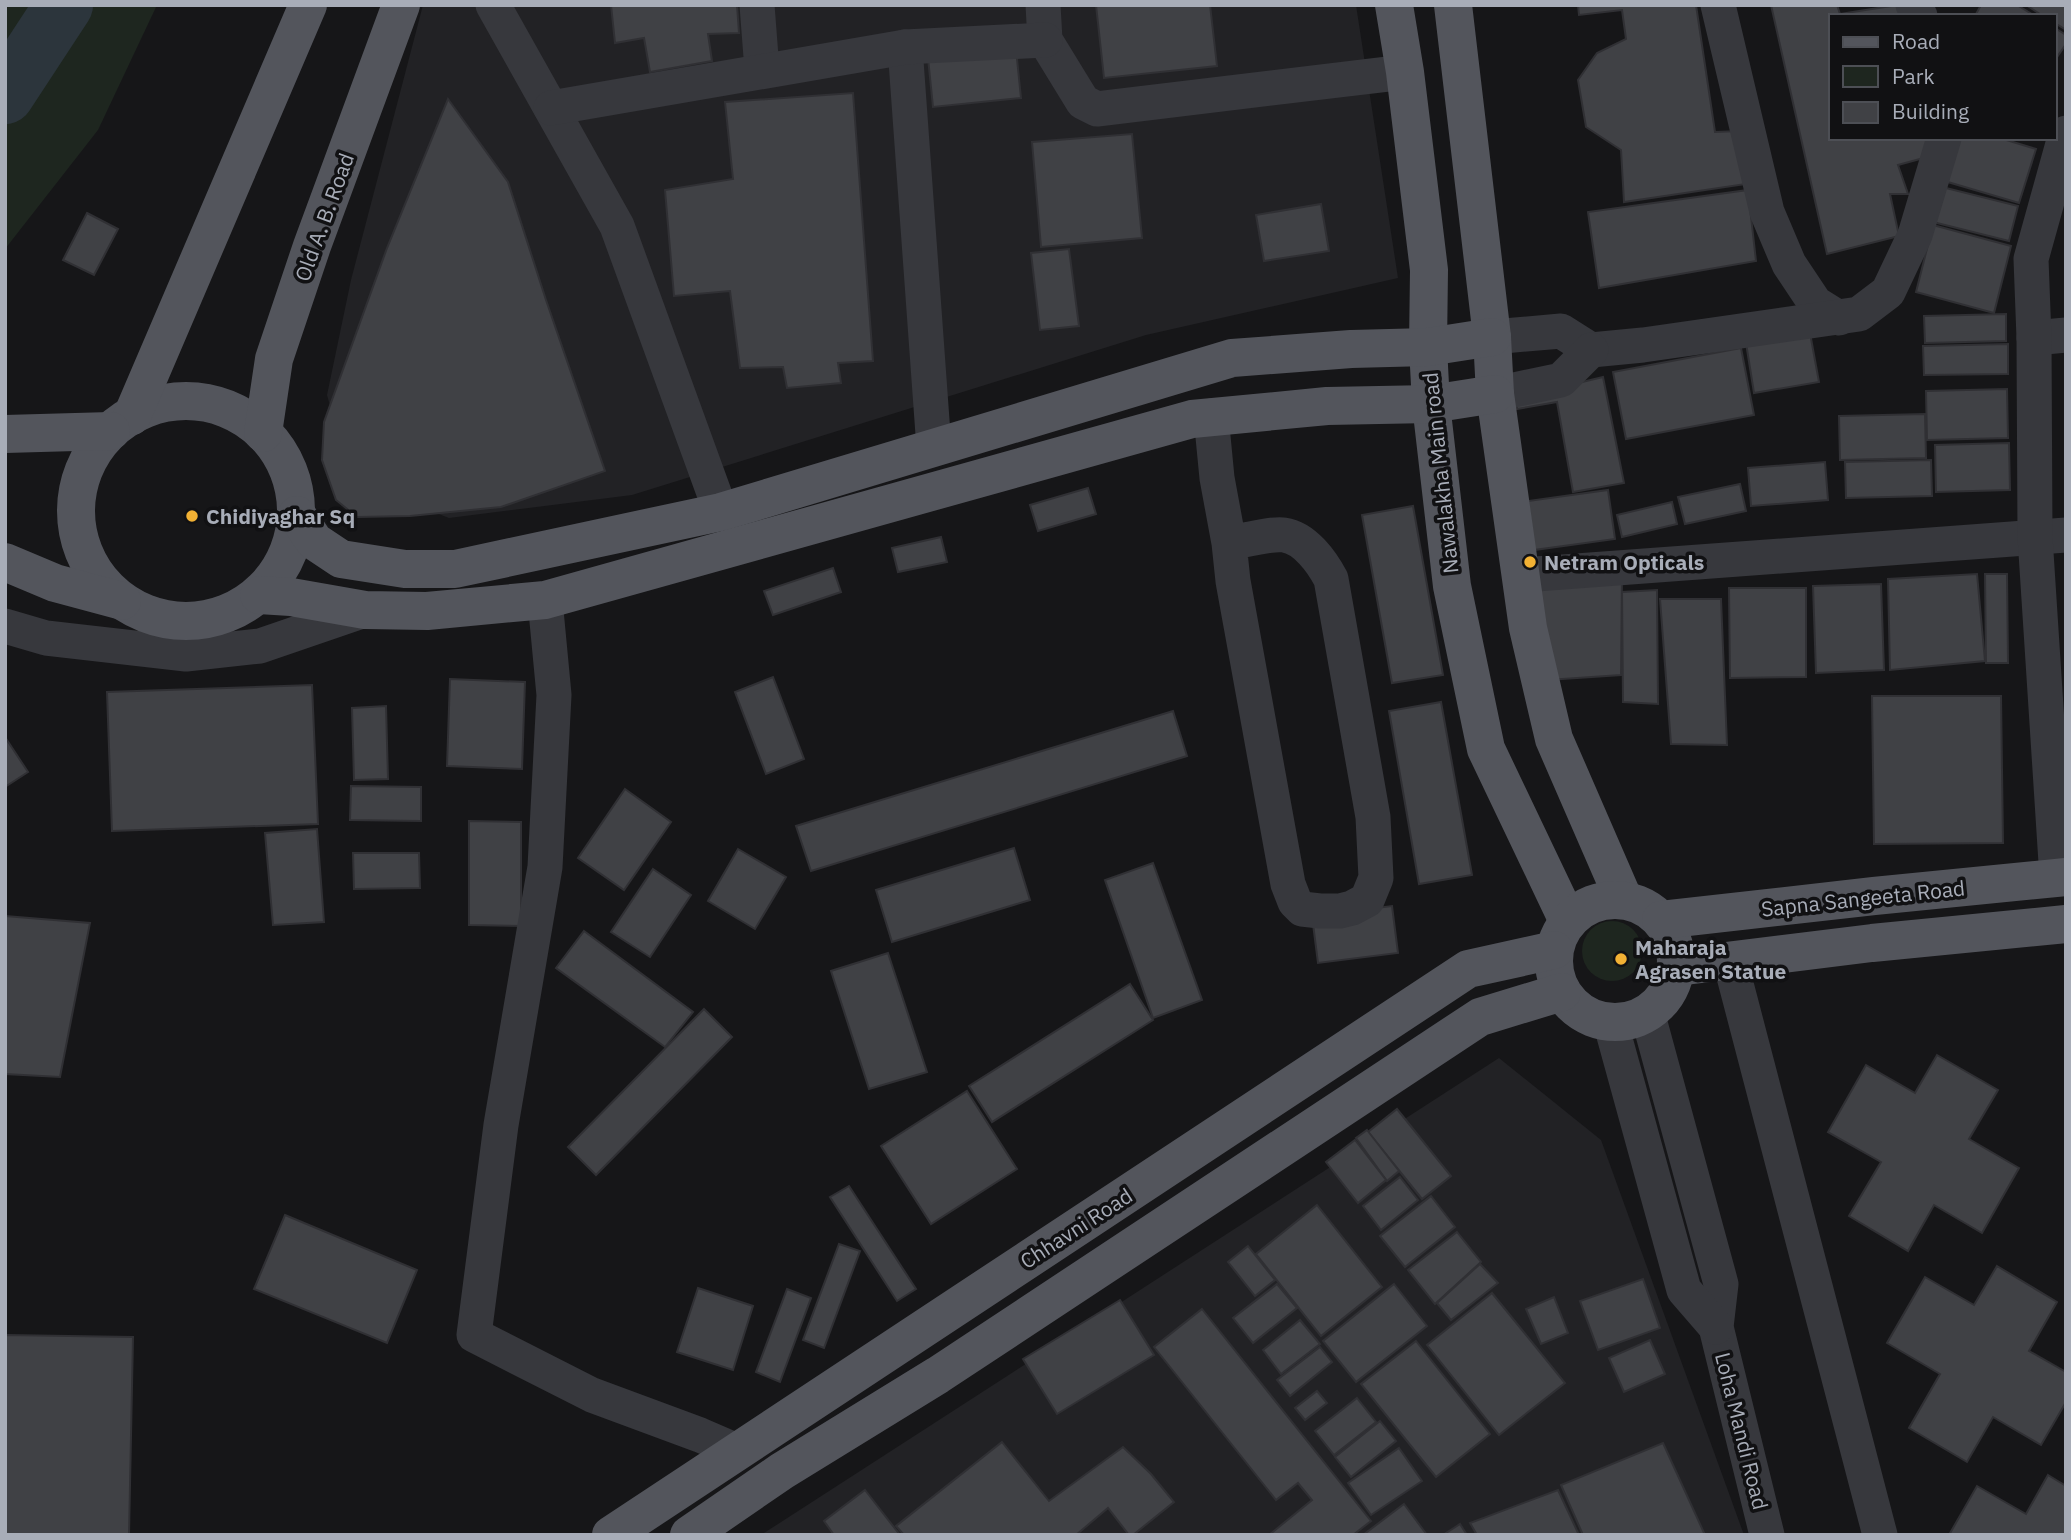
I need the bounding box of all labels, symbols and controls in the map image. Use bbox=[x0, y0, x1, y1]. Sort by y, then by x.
legend bbox=[1829, 14, 2057, 140]
text: Road bbox=[1892, 27, 1940, 55]
text: Park bbox=[1892, 62, 1935, 90]
text: Building bbox=[1892, 97, 1969, 125]
street label: Old A. B. Road bbox=[288, 149, 360, 285]
street label: Nawalakha Main road bbox=[1415, 371, 1465, 575]
place label: Chidiyaghar Sq bbox=[206, 502, 355, 530]
marker: Chidiyaghar Sq bbox=[184, 508, 200, 524]
place label: Netram Opticals bbox=[1544, 548, 1704, 576]
marker: Netram Opticals bbox=[1522, 554, 1538, 570]
street label: Sapna Sangeeta Road bbox=[1760, 873, 1966, 923]
place label: Maharaja Agrasen Statue bbox=[1635, 933, 1786, 985]
marker: Maharaja Agrasen Statue bbox=[1613, 951, 1629, 967]
street label: Chhavni Road bbox=[1014, 1181, 1138, 1275]
street label: Loha Mandi Road bbox=[1709, 1349, 1775, 1513]

